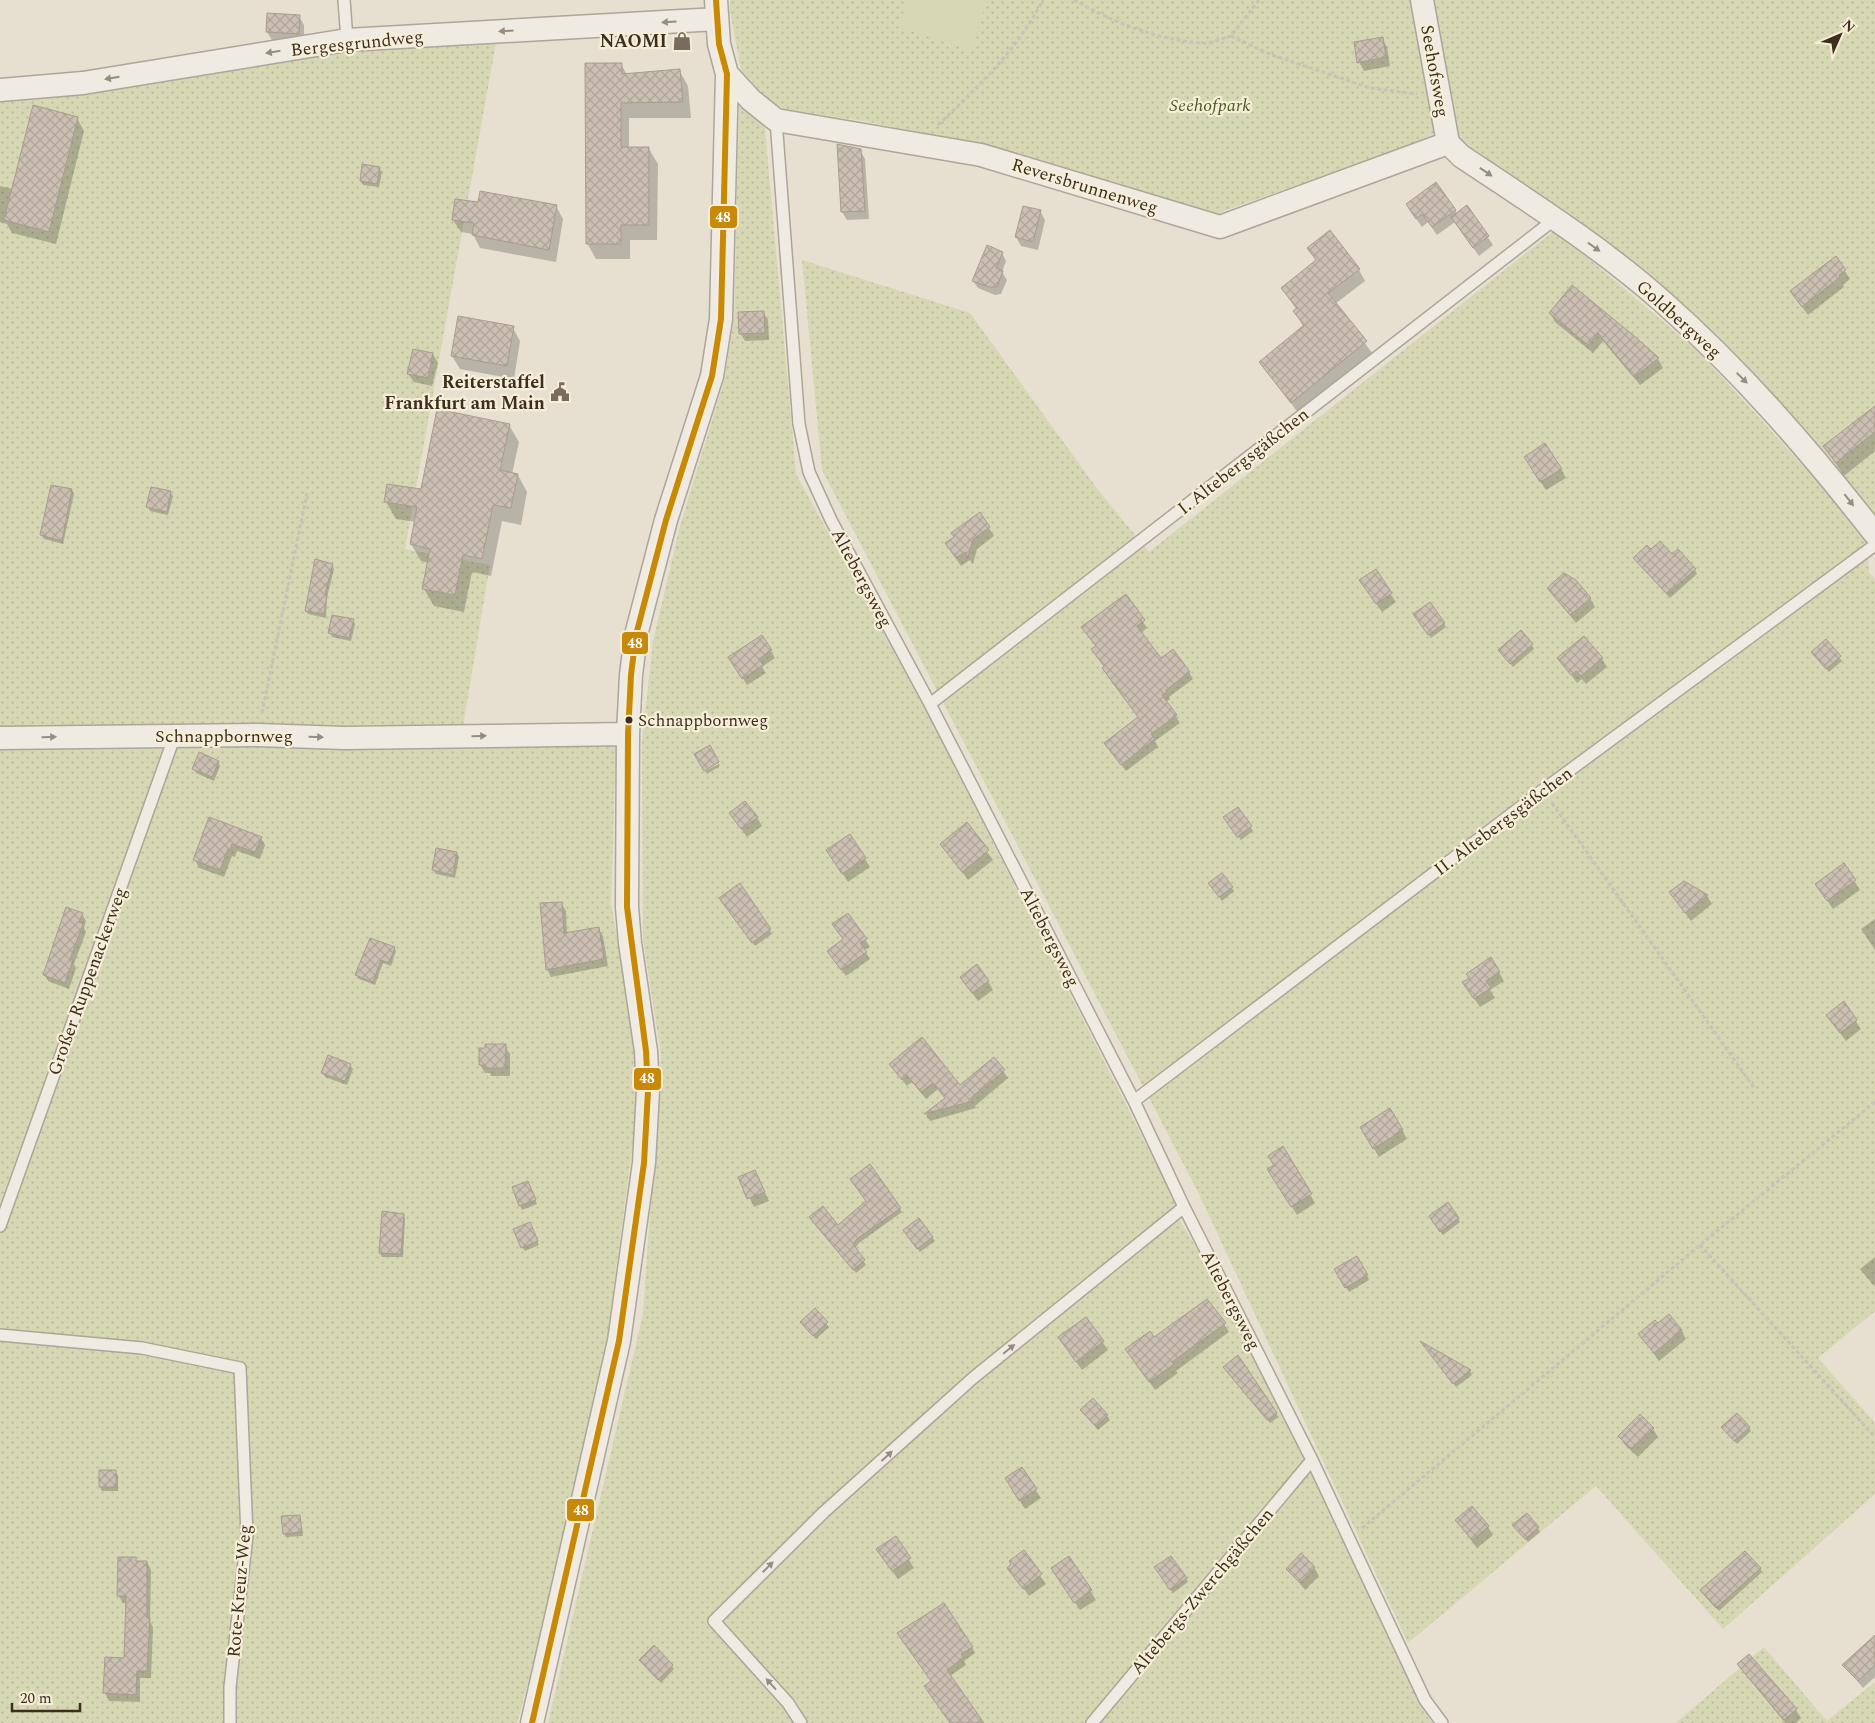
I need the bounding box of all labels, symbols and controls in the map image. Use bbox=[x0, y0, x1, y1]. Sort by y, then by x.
north arrow bbox=[1815, 10, 1865, 60]
text: N bbox=[1837, 15, 1860, 38]
one-way arrow bbox=[660, 18, 676, 26]
street label: Bergesgrundweg bbox=[289, 23, 425, 64]
street label: Seehofsweg bbox=[1413, 23, 1456, 120]
one-way arrow bbox=[498, 27, 514, 35]
place label: NAOMI bbox=[600, 28, 667, 55]
shop icon: NAOMI bbox=[671, 30, 693, 52]
one-way arrow bbox=[264, 48, 280, 56]
one-way arrow bbox=[104, 75, 120, 83]
park label: Seehofpark bbox=[1169, 92, 1251, 119]
street label: Reversbrunnenweg bbox=[1008, 151, 1162, 222]
one-way arrow bbox=[1479, 167, 1493, 177]
line badge: 48 bbox=[709, 205, 738, 229]
text: 48 bbox=[715, 207, 731, 228]
one-way arrow bbox=[1587, 242, 1601, 252]
street label: Goldbergweg bbox=[1630, 274, 1727, 365]
place label: Reiterstaffel Frankfurt am Main bbox=[384, 369, 545, 417]
one-way arrow bbox=[1736, 372, 1748, 384]
public building icon: Reiterstaffel Frankfurt am Main bbox=[549, 381, 571, 403]
street label: I. Altebergsgäßchen bbox=[1172, 401, 1315, 521]
one-way arrow bbox=[1843, 494, 1854, 507]
street label: Altebergsweg bbox=[824, 524, 899, 633]
line badge: 48 bbox=[621, 631, 649, 655]
text: 48 bbox=[627, 633, 643, 654]
place label: Schnappbornweg bbox=[638, 708, 768, 734]
marker: Schnappbornweg bbox=[624, 715, 634, 725]
street label: Schnappbornweg bbox=[155, 723, 293, 750]
one-way arrow bbox=[471, 732, 487, 740]
one-way arrow bbox=[41, 733, 57, 741]
one-way arrow bbox=[308, 734, 324, 742]
street label: II. Altebergsgäßchen bbox=[1428, 760, 1578, 883]
street label: Altebergsweg bbox=[1013, 882, 1086, 992]
street label: Großer Ruppenackerweg bbox=[41, 883, 134, 1079]
line badge: 48 bbox=[633, 1067, 662, 1091]
text: 48 bbox=[639, 1068, 655, 1089]
street label: Altebergsweg bbox=[1194, 1245, 1267, 1355]
one-way arrow bbox=[1002, 1343, 1015, 1354]
one-way arrow bbox=[880, 1450, 893, 1461]
line badge: 48 bbox=[566, 1498, 595, 1522]
text: 48 bbox=[573, 1500, 589, 1521]
street label: Altebergs-Zwerchgäßchen bbox=[1124, 1502, 1280, 1681]
street label: Rote-Kreuz-Weg bbox=[220, 1523, 259, 1659]
one-way arrow bbox=[762, 1561, 774, 1573]
one-way arrow bbox=[765, 1679, 777, 1691]
scale bar bbox=[12, 1680, 80, 1712]
text: 20 m bbox=[20, 1687, 52, 1710]

